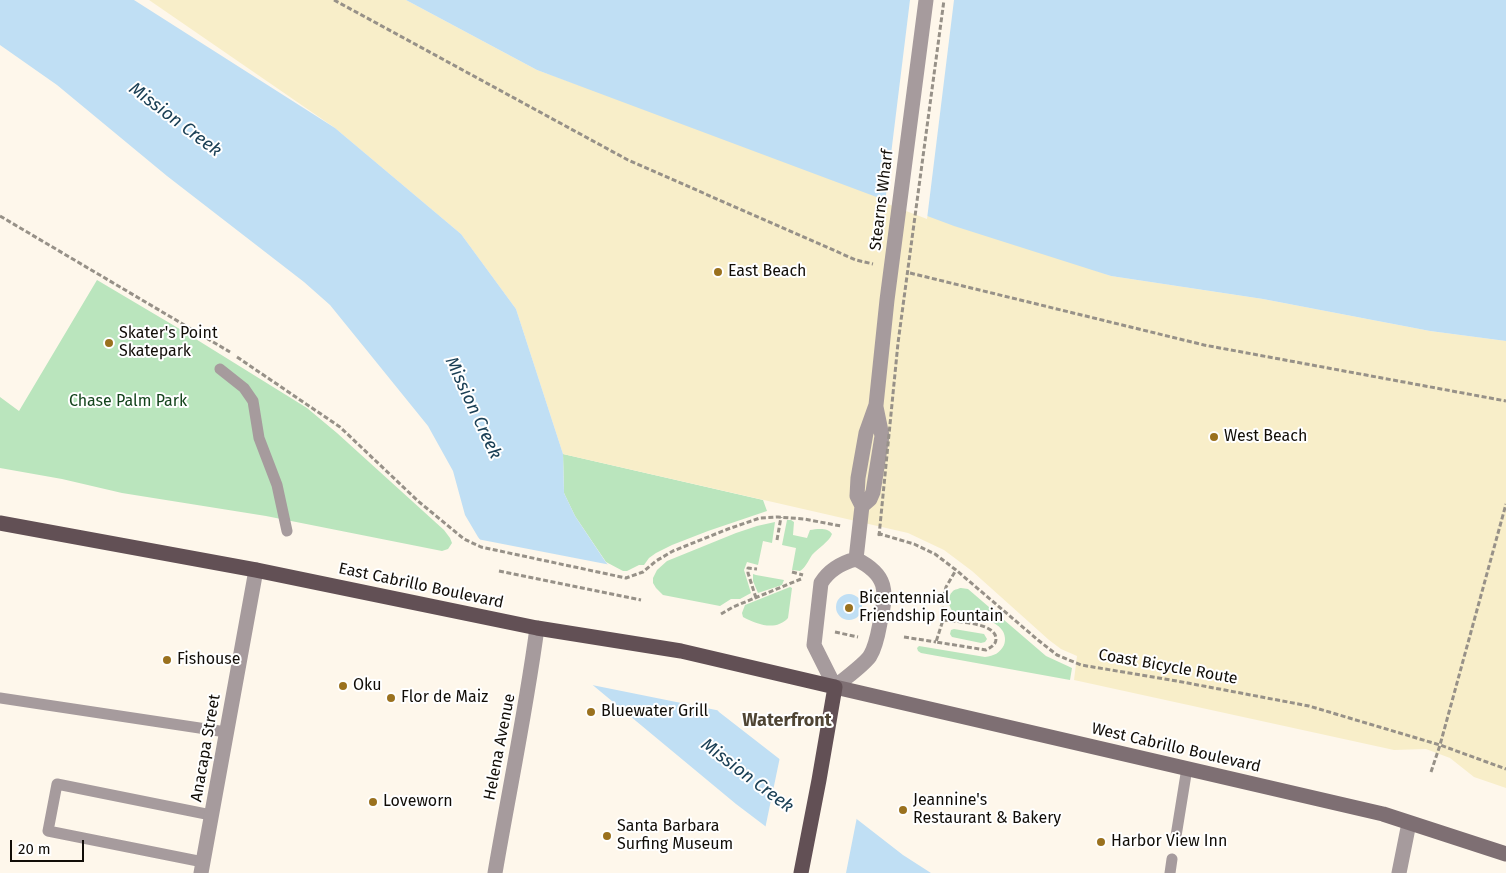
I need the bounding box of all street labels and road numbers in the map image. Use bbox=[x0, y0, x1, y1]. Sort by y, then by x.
street label: Stearns Wharf bbox=[866, 148, 898, 252]
street label: East Cabrillo Boulevard bbox=[337, 559, 505, 613]
street label: Coast Bicycle Route bbox=[1097, 645, 1239, 689]
street label: Helena Avenue bbox=[480, 692, 520, 802]
street label: Anacapa Street bbox=[187, 693, 225, 803]
street label: West Cabrillo Boulevard bbox=[1090, 719, 1262, 777]

